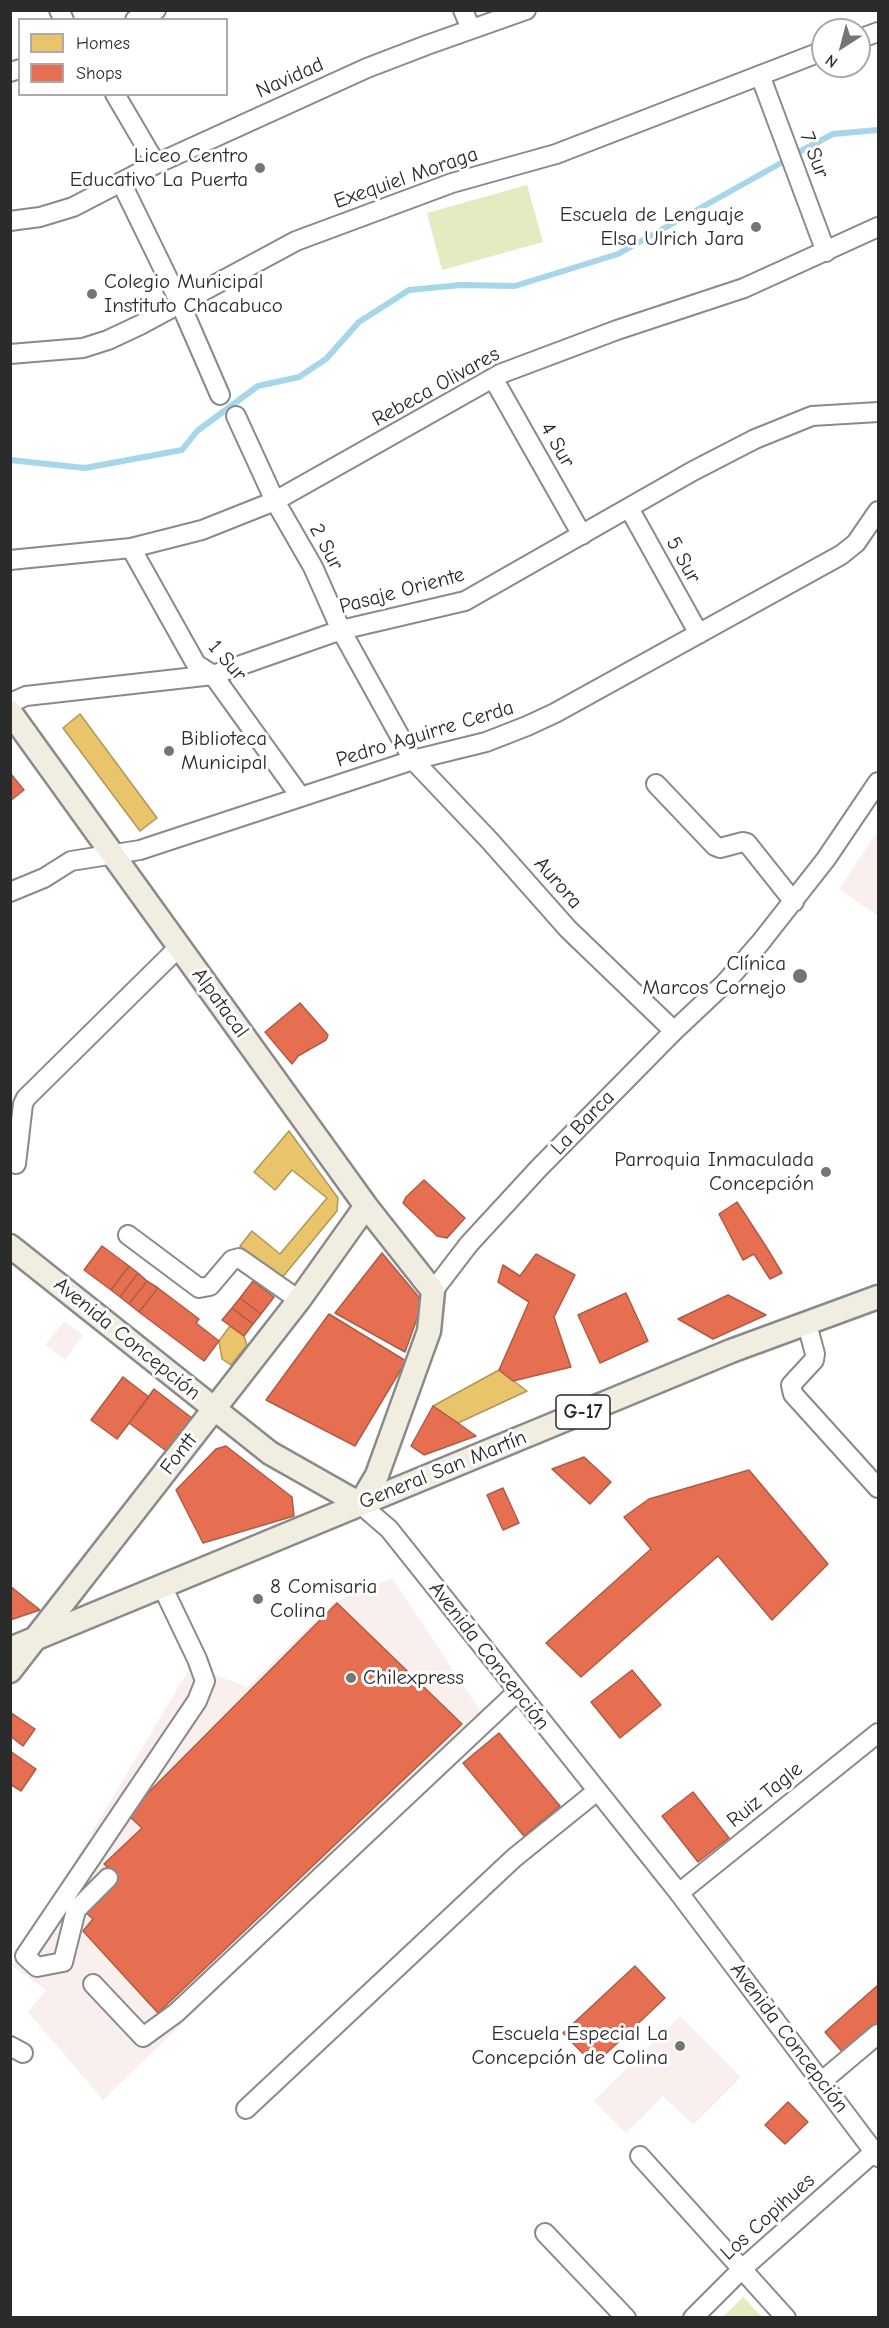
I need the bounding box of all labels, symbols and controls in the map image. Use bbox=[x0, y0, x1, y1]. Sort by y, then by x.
legend bbox=[18, 18, 228, 96]
north arrow bbox=[811, 18, 871, 78]
text: Homes bbox=[76, 33, 130, 54]
text: N bbox=[822, 51, 841, 71]
street label: Navidad bbox=[252, 52, 328, 104]
text: Shops bbox=[76, 63, 122, 84]
street label: 7 Sur bbox=[794, 128, 834, 182]
street label: Exequiel Moraga bbox=[331, 142, 481, 214]
place label: Liceo Centro Educativo La Puerta bbox=[70, 143, 248, 193]
marker: Liceo Centro Educativo La Puerta bbox=[253, 161, 267, 175]
place label: Escuela de Lenguaje Elsa Ulrich Jara bbox=[560, 202, 744, 252]
marker: Escuela de Lenguaje Elsa Ulrich Jara bbox=[749, 220, 763, 234]
place label: Colegio Municipal Instituto Chacabuco bbox=[104, 269, 283, 319]
marker: Colegio Municipal Instituto Chacabuco bbox=[85, 287, 99, 301]
street label: Rebeca Olivares bbox=[368, 342, 504, 432]
street label: 4 Sur bbox=[534, 418, 580, 472]
street label: 2 Sur bbox=[303, 520, 349, 574]
street label: 5 Sur bbox=[660, 532, 706, 588]
street label: Pasaje Oriente bbox=[337, 562, 467, 620]
street label: 1 Sur bbox=[202, 635, 252, 687]
street label: Pedro Aguirre Cerda bbox=[333, 695, 517, 773]
place label: Biblioteca Municipal bbox=[181, 726, 267, 776]
marker: Biblioteca Municipal bbox=[162, 744, 176, 758]
street label: Aurora bbox=[529, 852, 587, 914]
place label: Clínica Marcos Cornejo bbox=[642, 951, 786, 1001]
street label: Alpatacal bbox=[186, 963, 254, 1043]
marker: Clínica Marcos Cornejo bbox=[791, 967, 809, 985]
street label: La Barca bbox=[546, 1085, 620, 1161]
place label: Parroquia Inmaculada Concepción bbox=[614, 1147, 814, 1197]
marker: Parroquia Inmaculada Concepción bbox=[819, 1165, 833, 1179]
street label: Avenida Concepción bbox=[49, 1272, 205, 1406]
road number: G-17 bbox=[556, 1395, 610, 1429]
street label: General San Martín bbox=[356, 1425, 530, 1515]
street label: Fontt bbox=[155, 1428, 203, 1480]
place label: 8 Comisaria Colina bbox=[270, 1574, 377, 1624]
street label: Avenida Concepción bbox=[423, 1577, 555, 1735]
marker: 8 Comisaria Colina bbox=[251, 1592, 265, 1606]
place label: Chilexpress bbox=[363, 1665, 464, 1691]
marker: Chilexpress bbox=[344, 1671, 358, 1685]
street label: Ruiz Tagle bbox=[722, 1757, 808, 1833]
street label: Avenida Concepción bbox=[724, 1958, 854, 2118]
place label: Escuela Especial La Concepción de Colina bbox=[471, 2021, 668, 2071]
marker: Escuela Especial La Concepción de Colina bbox=[673, 2039, 687, 2053]
street label: Los Copihues bbox=[716, 2168, 820, 2266]

